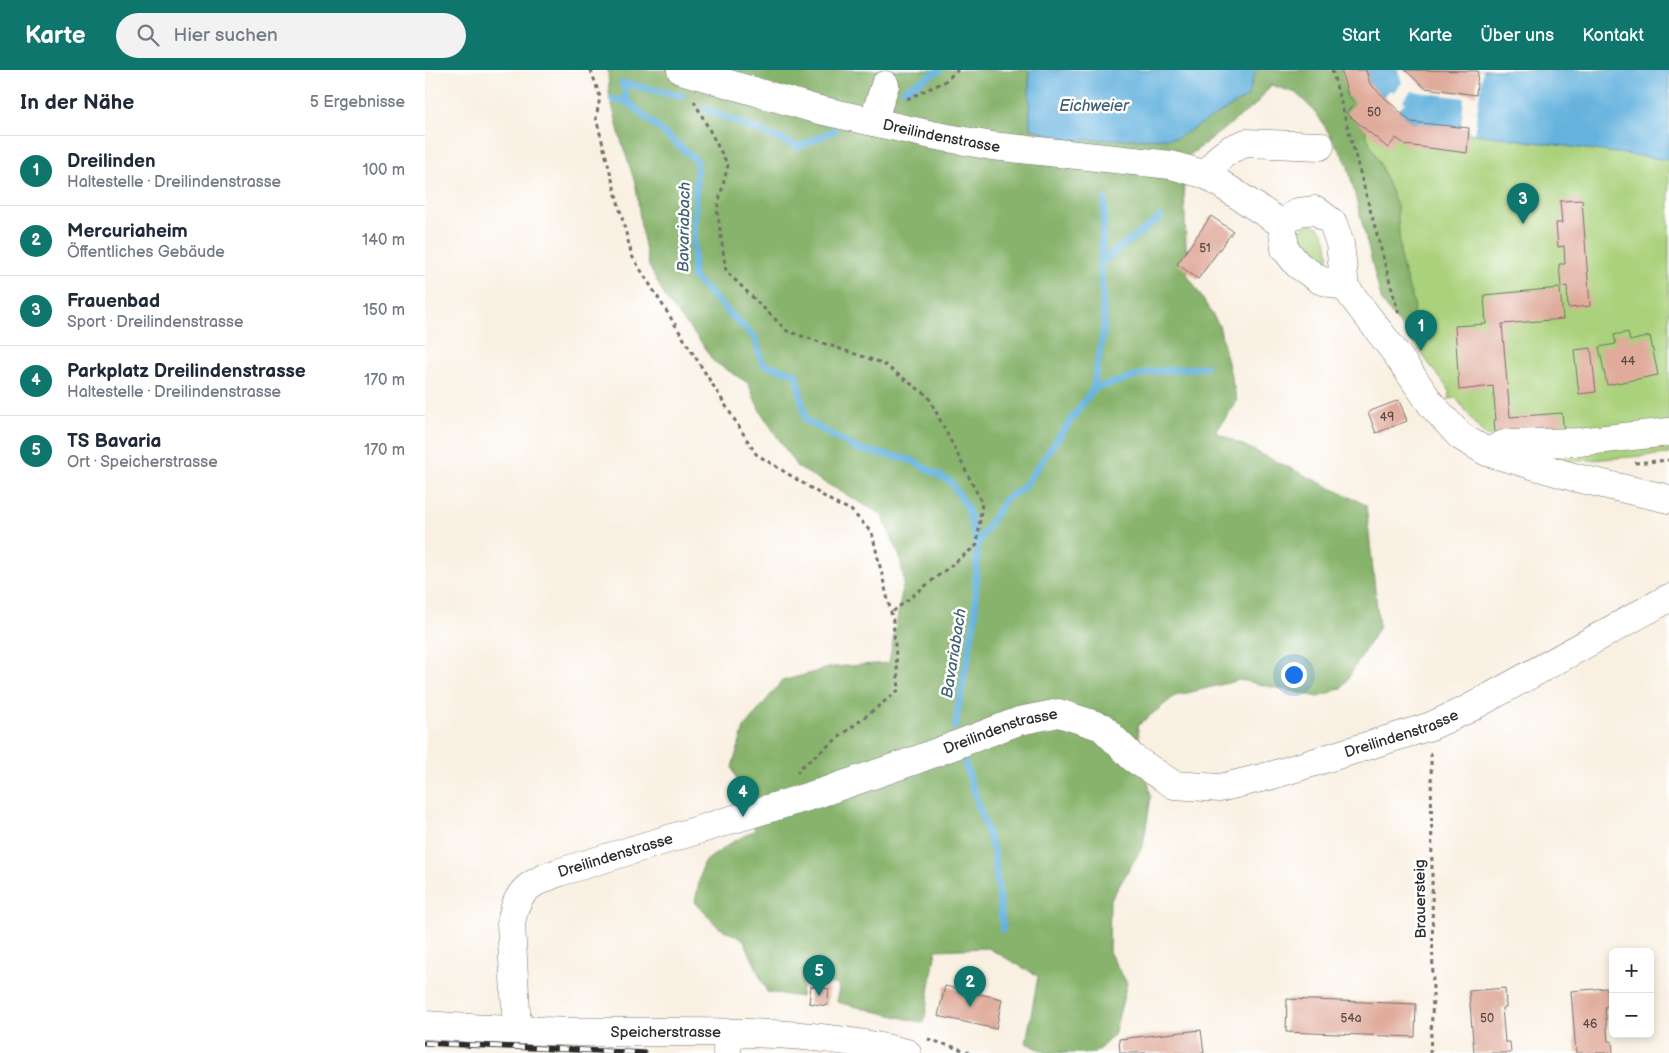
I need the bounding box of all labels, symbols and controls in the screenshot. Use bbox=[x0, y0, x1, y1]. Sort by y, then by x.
search box bbox=[116, 13, 466, 58]
text: Karte bbox=[25, 21, 86, 50]
icon: search bbox=[134, 21, 162, 49]
text: Hier suchen bbox=[174, 24, 278, 47]
text: Start bbox=[1342, 25, 1380, 46]
text: Karte bbox=[1408, 25, 1452, 46]
text: Über uns bbox=[1480, 25, 1554, 46]
text: Kontakt bbox=[1582, 25, 1644, 46]
text: In der Nähe bbox=[20, 90, 134, 115]
text: 5 Ergebnisse bbox=[310, 93, 405, 112]
water label: Eichweier bbox=[1059, 97, 1130, 116]
house number: 50 bbox=[1367, 105, 1381, 120]
street label: Dreilindenstrasse bbox=[881, 115, 1001, 157]
text: Dreilinden bbox=[67, 150, 156, 173]
text: 1 bbox=[33, 161, 39, 180]
text: 100 m bbox=[362, 161, 405, 180]
text: Haltestelle · Dreilindenstrasse bbox=[67, 173, 281, 192]
water label: Bavariabach bbox=[674, 182, 695, 272]
pin: 3 bbox=[1507, 183, 1539, 224]
text: Mercuriaheim bbox=[67, 220, 188, 243]
text: 2 bbox=[31, 231, 41, 250]
text: 140 m bbox=[362, 231, 405, 250]
house number: 51 bbox=[1199, 241, 1211, 256]
text: Öffentliches Gebäude bbox=[67, 243, 225, 262]
text: Frauenbad bbox=[67, 290, 160, 313]
text: 3 bbox=[31, 301, 41, 320]
text: 150 m bbox=[363, 301, 405, 320]
pin: 1 bbox=[1405, 310, 1437, 351]
text: Sport · Dreilindenstrasse bbox=[67, 313, 243, 332]
house number: 44 bbox=[1621, 354, 1636, 369]
text: Parkplatz Dreilindenstrasse bbox=[67, 360, 306, 383]
text: 4 bbox=[31, 371, 41, 390]
text: 170 m bbox=[364, 371, 405, 390]
text: Haltestelle · Dreilindenstrasse bbox=[67, 383, 281, 402]
house number: 49 bbox=[1380, 410, 1394, 425]
text: TS Bavaria bbox=[67, 430, 162, 453]
text: 5 bbox=[31, 441, 41, 460]
text: 170 m bbox=[364, 441, 405, 460]
text: Ort · Speicherstrasse bbox=[67, 453, 218, 472]
water label: Bavariabach bbox=[938, 607, 971, 699]
your location bbox=[1281, 662, 1307, 688]
street label: Dreilindenstrasse bbox=[941, 704, 1059, 759]
street label: Dreilindenstrasse bbox=[1342, 706, 1462, 762]
pin: 4 bbox=[727, 776, 759, 817]
street label: Dreilindenstrasse bbox=[556, 829, 675, 882]
street label: Brauersteig bbox=[1410, 859, 1431, 939]
map controls bbox=[1609, 948, 1654, 1038]
button: + bbox=[1609, 948, 1654, 993]
pin: 5 bbox=[803, 955, 835, 996]
pin: 2 bbox=[954, 966, 986, 1007]
button: − bbox=[1609, 993, 1654, 1038]
house number: 54a bbox=[1341, 1011, 1362, 1026]
house number: 50 bbox=[1480, 1011, 1494, 1026]
house number: 46 bbox=[1583, 1017, 1597, 1032]
street label: Speicherstrasse bbox=[611, 1023, 721, 1042]

